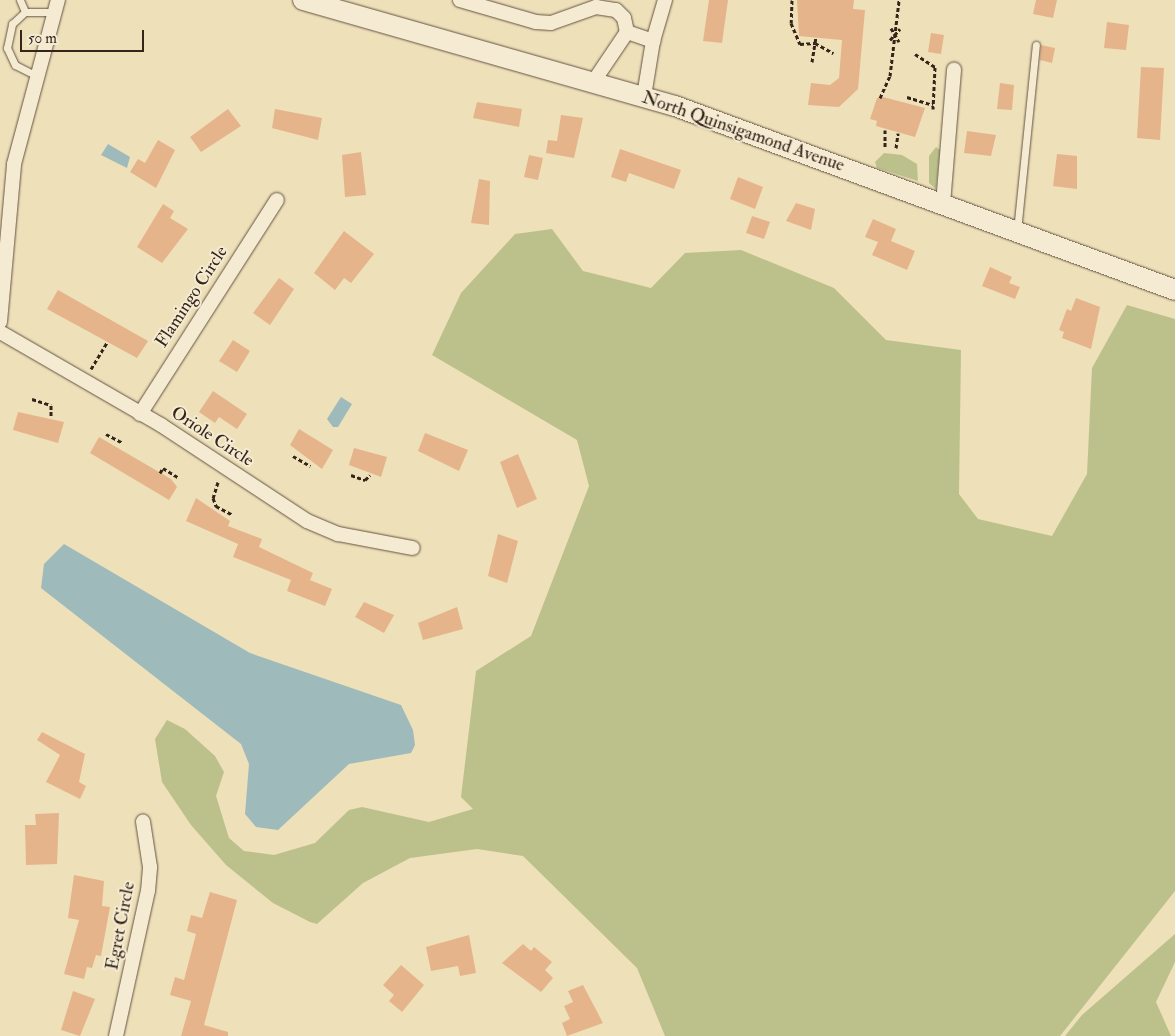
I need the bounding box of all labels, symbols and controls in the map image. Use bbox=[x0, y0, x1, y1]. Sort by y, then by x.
scale bar bbox=[22, 20, 146, 52]
text: 50 m bbox=[28, 29, 57, 48]
street label: North Quinsigamond Avenue bbox=[639, 87, 847, 177]
street label: Flamingo Circle bbox=[151, 242, 233, 352]
street label: Oriole Circle bbox=[167, 402, 257, 472]
street label: Egret Circle bbox=[102, 880, 140, 972]

